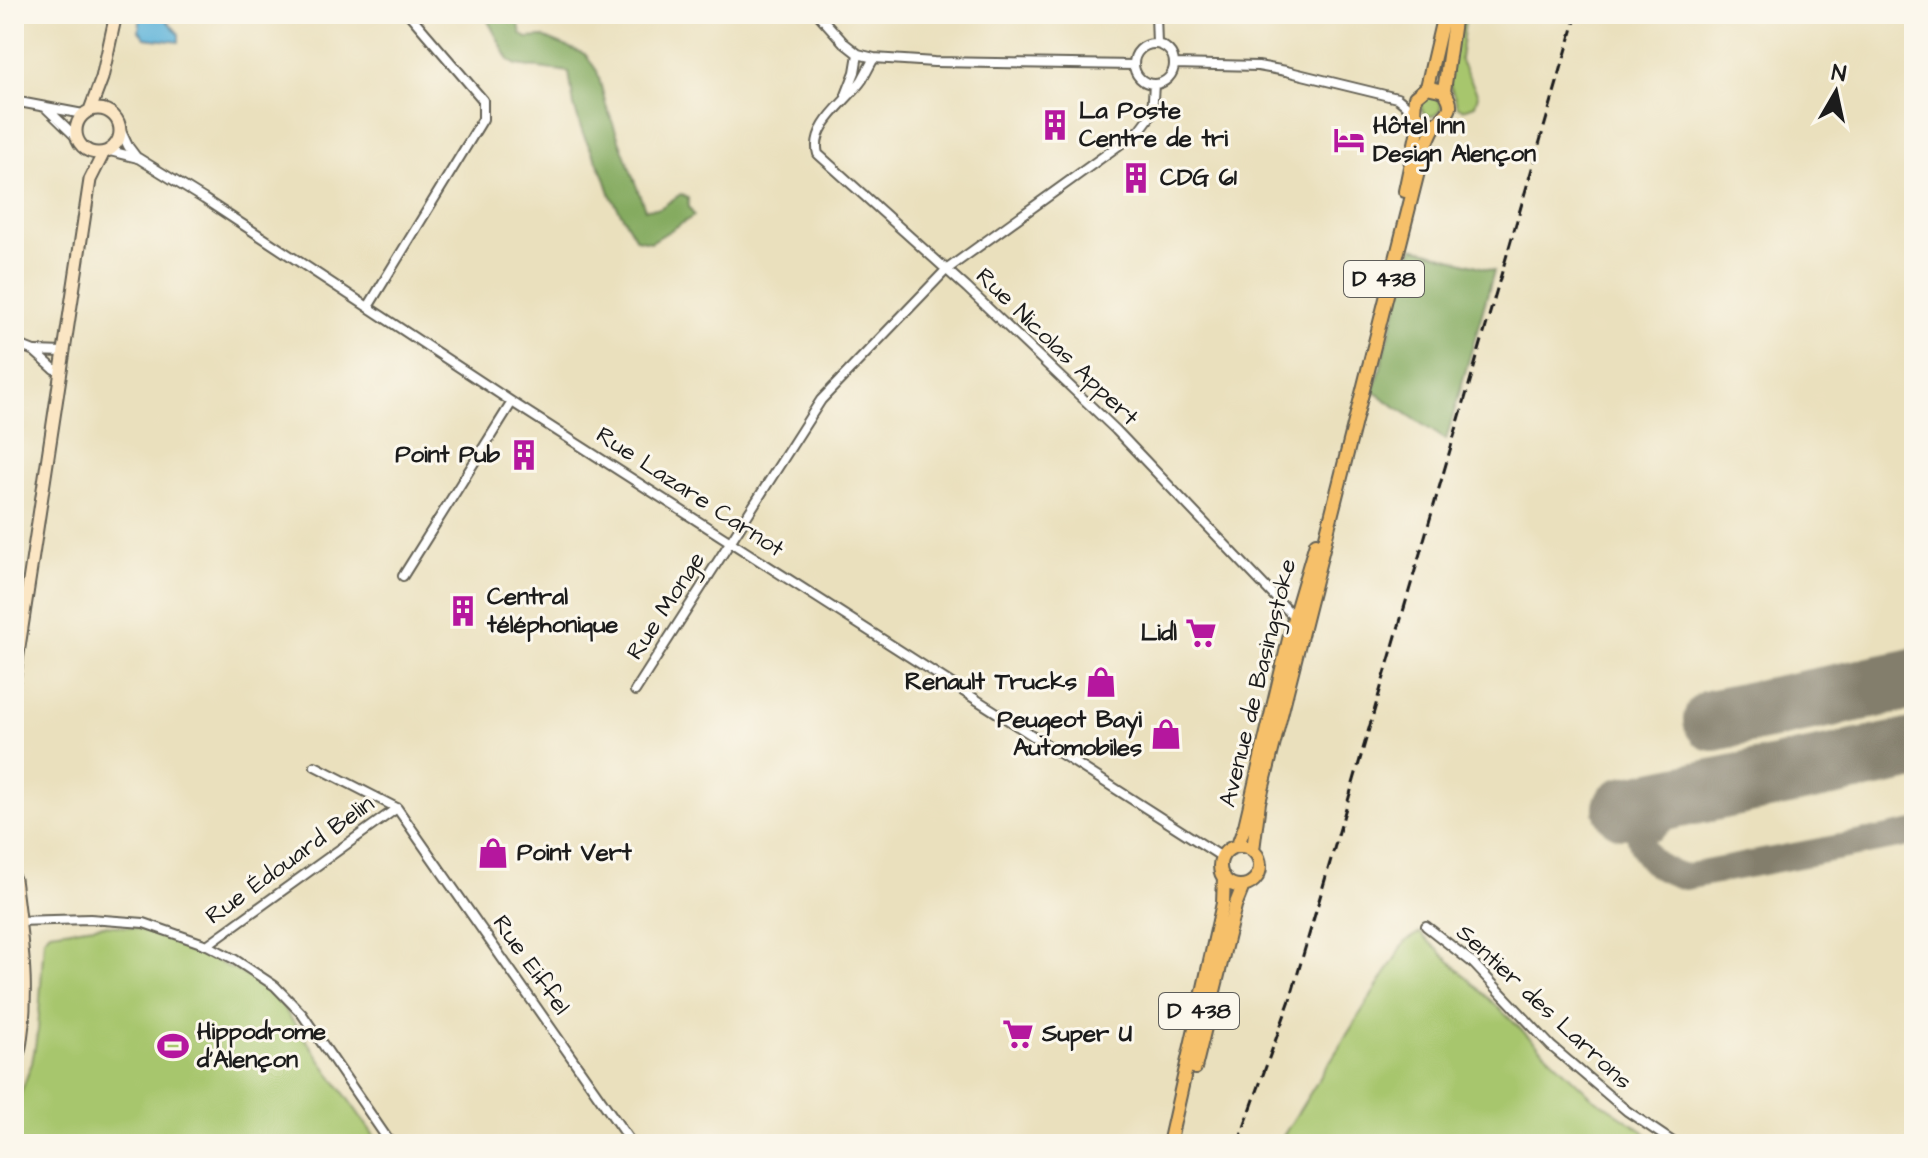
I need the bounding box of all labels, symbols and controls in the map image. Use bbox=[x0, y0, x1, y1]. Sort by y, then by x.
north arrow bbox=[1796, 52, 1876, 132]
text: N bbox=[1830, 57, 1848, 90]
place label: La Poste Centre de tri bbox=[1079, 94, 1228, 156]
building icon: La Poste Centre de tri bbox=[1038, 108, 1072, 142]
place label: Hôtel Inn Design Alençon bbox=[1373, 109, 1536, 172]
hotel icon: Hôtel Inn Design Alençon bbox=[1332, 123, 1366, 157]
building icon: CDG 61 bbox=[1119, 161, 1153, 195]
place label: CDG 61 bbox=[1160, 161, 1238, 195]
street label: Rue Nicolas Appert bbox=[968, 260, 1146, 434]
road number: D 438 bbox=[1344, 261, 1424, 297]
street label: Rue Lazare Carnot bbox=[589, 418, 791, 566]
place label: Point Pub bbox=[395, 438, 501, 472]
building icon: Point Pub bbox=[507, 438, 541, 472]
street label: Rue Monge bbox=[618, 545, 714, 667]
street label: Avenue de Basingstoke bbox=[1211, 555, 1306, 811]
place label: Central téléphonique bbox=[486, 580, 618, 642]
building icon: Central téléphonique bbox=[446, 594, 480, 628]
place label: Lidl bbox=[1141, 616, 1177, 650]
supermarket icon: Lidl bbox=[1184, 616, 1218, 650]
place label: Renault Trucks bbox=[905, 665, 1077, 699]
shop icon: Renault Trucks bbox=[1084, 665, 1118, 699]
place label: Peugeot Bayi Automobiles bbox=[997, 703, 1142, 765]
shop icon: Peugeot Bayi Automobiles bbox=[1149, 717, 1183, 751]
street label: Rue Édouard Belin bbox=[199, 787, 381, 933]
shop icon: Point Vert bbox=[476, 836, 510, 870]
place label: Point Vert bbox=[517, 836, 632, 870]
street label: Rue Eiffel bbox=[484, 908, 578, 1022]
street label: Sentier des Larrons bbox=[1449, 916, 1639, 1098]
road number: D 438 bbox=[1159, 993, 1239, 1029]
place label: Hippodrome d'Alençon bbox=[196, 1015, 326, 1077]
supermarket icon: Super U bbox=[1001, 1017, 1035, 1051]
place label: Super U bbox=[1041, 1017, 1132, 1051]
sports icon: Hippodrome d'Alençon bbox=[156, 1029, 190, 1063]

